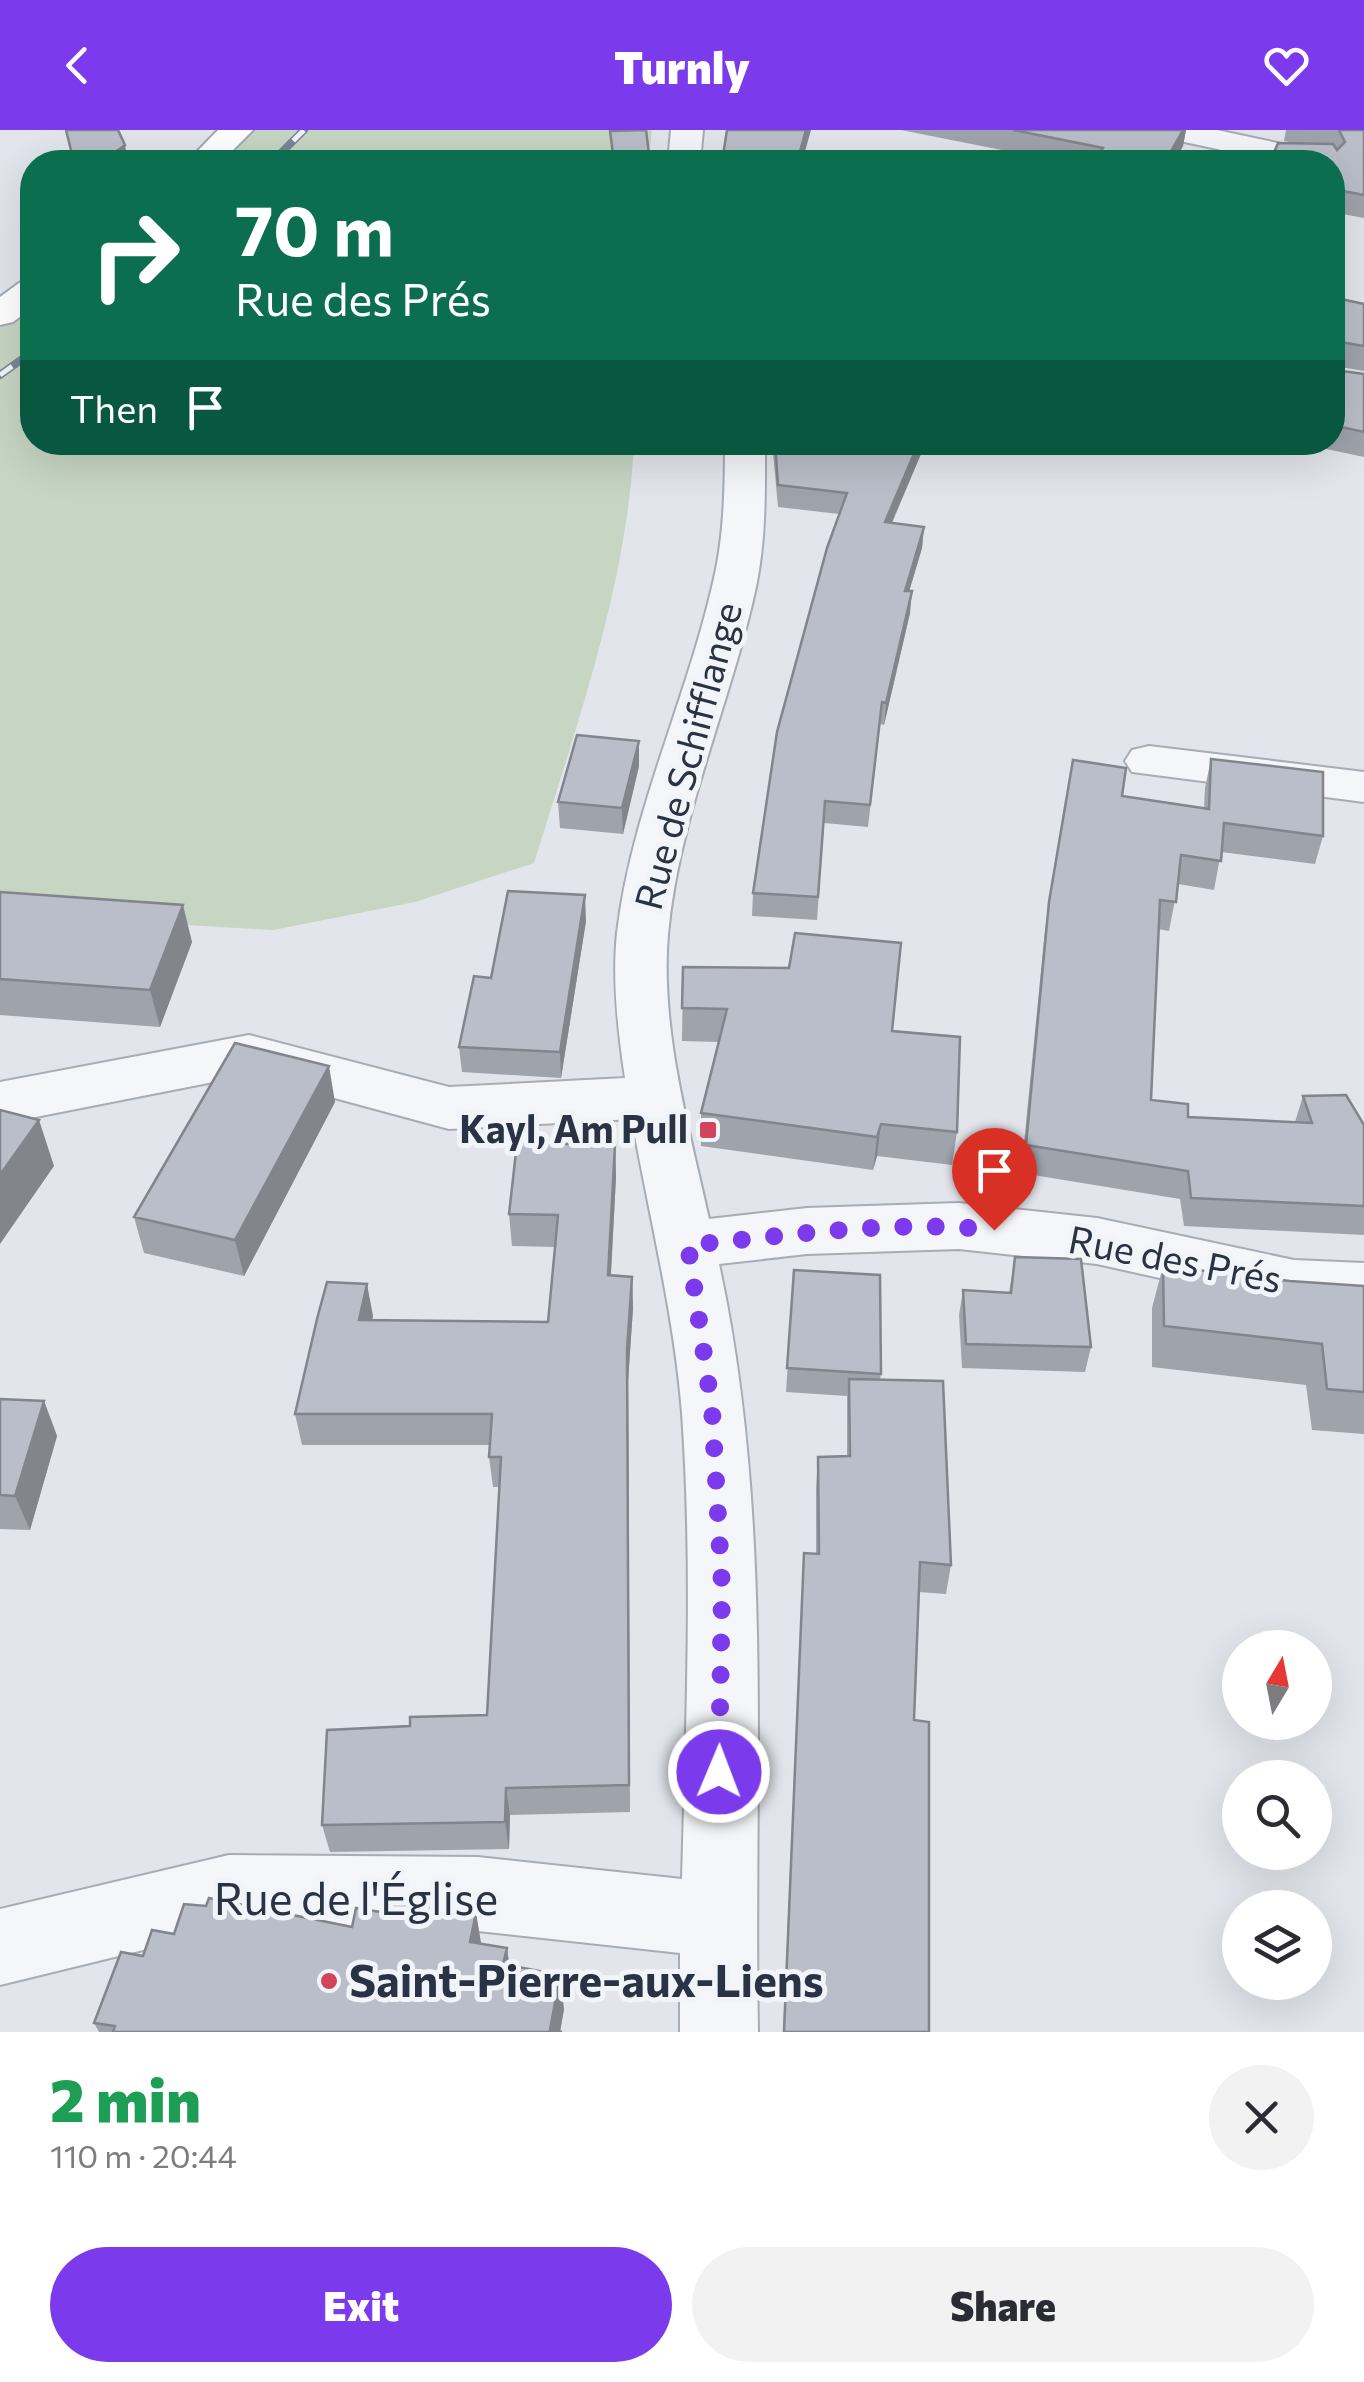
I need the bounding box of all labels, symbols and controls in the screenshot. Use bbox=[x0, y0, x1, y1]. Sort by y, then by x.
icon: back bbox=[50, 38, 105, 93]
text: Turnly bbox=[614, 38, 750, 93]
icon: heart bbox=[1259, 38, 1314, 93]
text: 70 m bbox=[235, 185, 394, 270]
icon: right bbox=[70, 190, 200, 320]
text: Rue des Prés bbox=[235, 270, 491, 325]
icon: arrive bbox=[178, 380, 233, 435]
text: Then bbox=[70, 384, 158, 431]
street label: Rue de Schifflange bbox=[623, 596, 750, 914]
place label: Kayl, Am Pull bbox=[459, 1104, 688, 1151]
marker: Kayl, Am Pull bbox=[697, 1119, 719, 1141]
pin bbox=[952, 1128, 1037, 1231]
icon: arrive bbox=[967, 1143, 1022, 1198]
street label: Rue des Prés bbox=[1065, 1214, 1286, 1301]
north arrow bbox=[1222, 1630, 1332, 1740]
map controls bbox=[1222, 1630, 1332, 2000]
position arrow bbox=[667, 1720, 771, 1824]
button: search bbox=[1222, 1760, 1332, 1870]
street label: Rue de l'Église bbox=[214, 1869, 498, 1924]
button: layers bbox=[1222, 1890, 1332, 2000]
place label: Saint-Pierre-aux-Liens bbox=[349, 1951, 824, 2006]
marker: Saint-Pierre-aux-Liens bbox=[318, 1970, 340, 1992]
text: 2 min bbox=[50, 2061, 201, 2134]
button: close bbox=[1209, 2065, 1314, 2170]
text: 110 m · 20:44 bbox=[50, 2135, 237, 2175]
button: Exit bbox=[50, 2247, 672, 2362]
button: Share bbox=[692, 2247, 1314, 2362]

